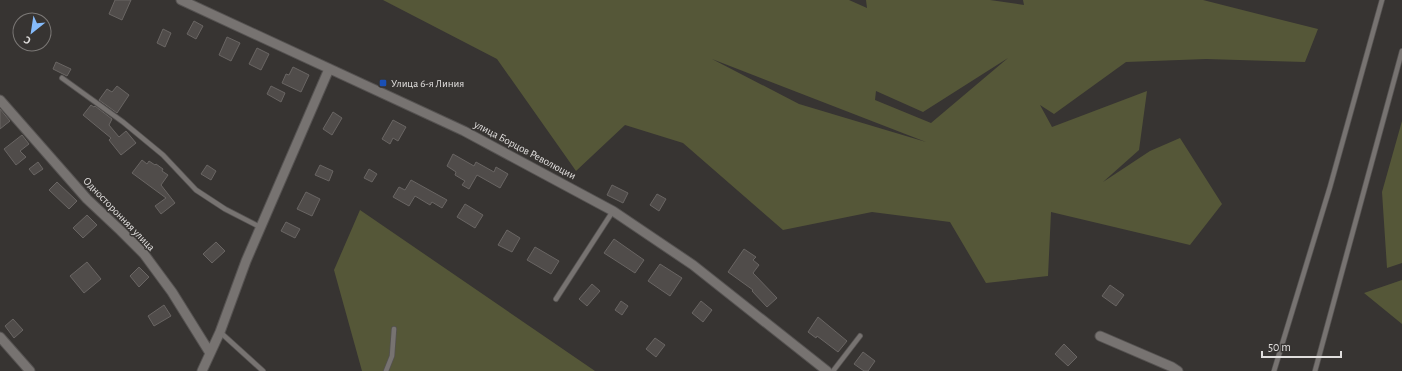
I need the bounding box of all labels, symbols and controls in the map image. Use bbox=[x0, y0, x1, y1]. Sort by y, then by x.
north arrow bbox=[12, 12, 52, 52]
text: С bbox=[22, 34, 33, 47]
marker: Улица 6-я Линия bbox=[378, 78, 388, 88]
place label: Улица 6-я Линия bbox=[391, 78, 464, 89]
street label: улица Борцов Революции bbox=[471, 118, 578, 182]
street label: Односторонняя улица bbox=[81, 175, 157, 253]
scale bar bbox=[1262, 333, 1341, 359]
text: 50 m bbox=[1268, 341, 1291, 353]

